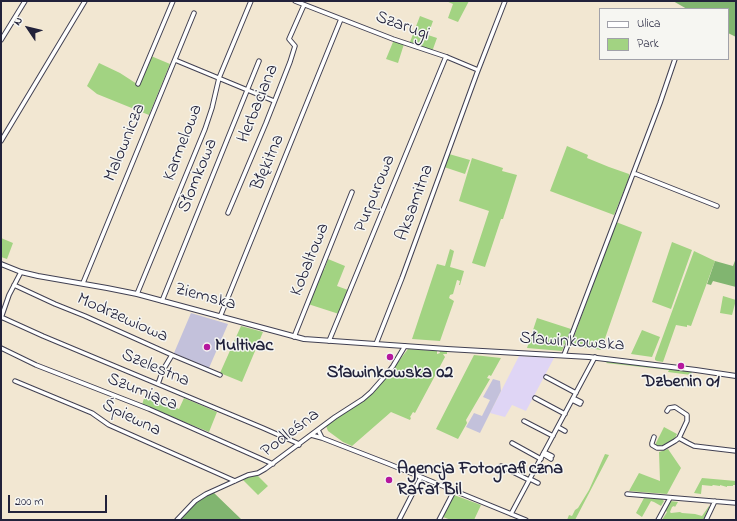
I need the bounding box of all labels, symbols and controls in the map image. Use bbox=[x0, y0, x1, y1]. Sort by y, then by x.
street label: Szarugi bbox=[372, 7, 432, 47]
north arrow bbox=[8, 8, 48, 48]
legend bbox=[599, 8, 729, 60]
text: N bbox=[9, 13, 27, 29]
text: Ulica bbox=[637, 15, 661, 33]
text: Park bbox=[637, 35, 659, 53]
street label: Herbaciana bbox=[233, 62, 285, 146]
street label: Malownicza bbox=[101, 101, 151, 185]
street label: Karmelowa bbox=[160, 102, 208, 184]
street label: Błękitna bbox=[248, 132, 290, 194]
street label: Słomkowa bbox=[174, 136, 224, 216]
street label: Purpurowa bbox=[351, 152, 401, 236]
street label: Aksamitna bbox=[392, 162, 440, 244]
street label: Kobaltowa bbox=[287, 220, 335, 300]
street label: Ziemska bbox=[172, 280, 238, 316]
street label: Modrzewiowa bbox=[73, 289, 171, 349]
street label: Sławinkowska bbox=[519, 329, 625, 357]
place label: Multivac bbox=[215, 336, 273, 358]
marker: Multivac bbox=[202, 342, 212, 352]
street label: Szelestna bbox=[118, 345, 192, 393]
marker: Sławinkowska 02 bbox=[385, 352, 395, 362]
marker: Dzbenin 01 bbox=[676, 361, 686, 371]
place label: Sławinkowska 02 bbox=[327, 363, 453, 385]
street label: Szumiąca bbox=[104, 369, 180, 417]
place label: Dzbenin 01 bbox=[642, 372, 720, 394]
street label: Śpiewna bbox=[98, 395, 164, 443]
street label: Podleśna bbox=[257, 405, 325, 463]
place label: Agencja Fotograficzna Rafał Bil bbox=[397, 459, 563, 502]
marker: Agencja Fotograficzna Rafał Bil bbox=[384, 475, 394, 485]
scale bar bbox=[10, 487, 109, 513]
text: 200 m bbox=[15, 493, 44, 511]

